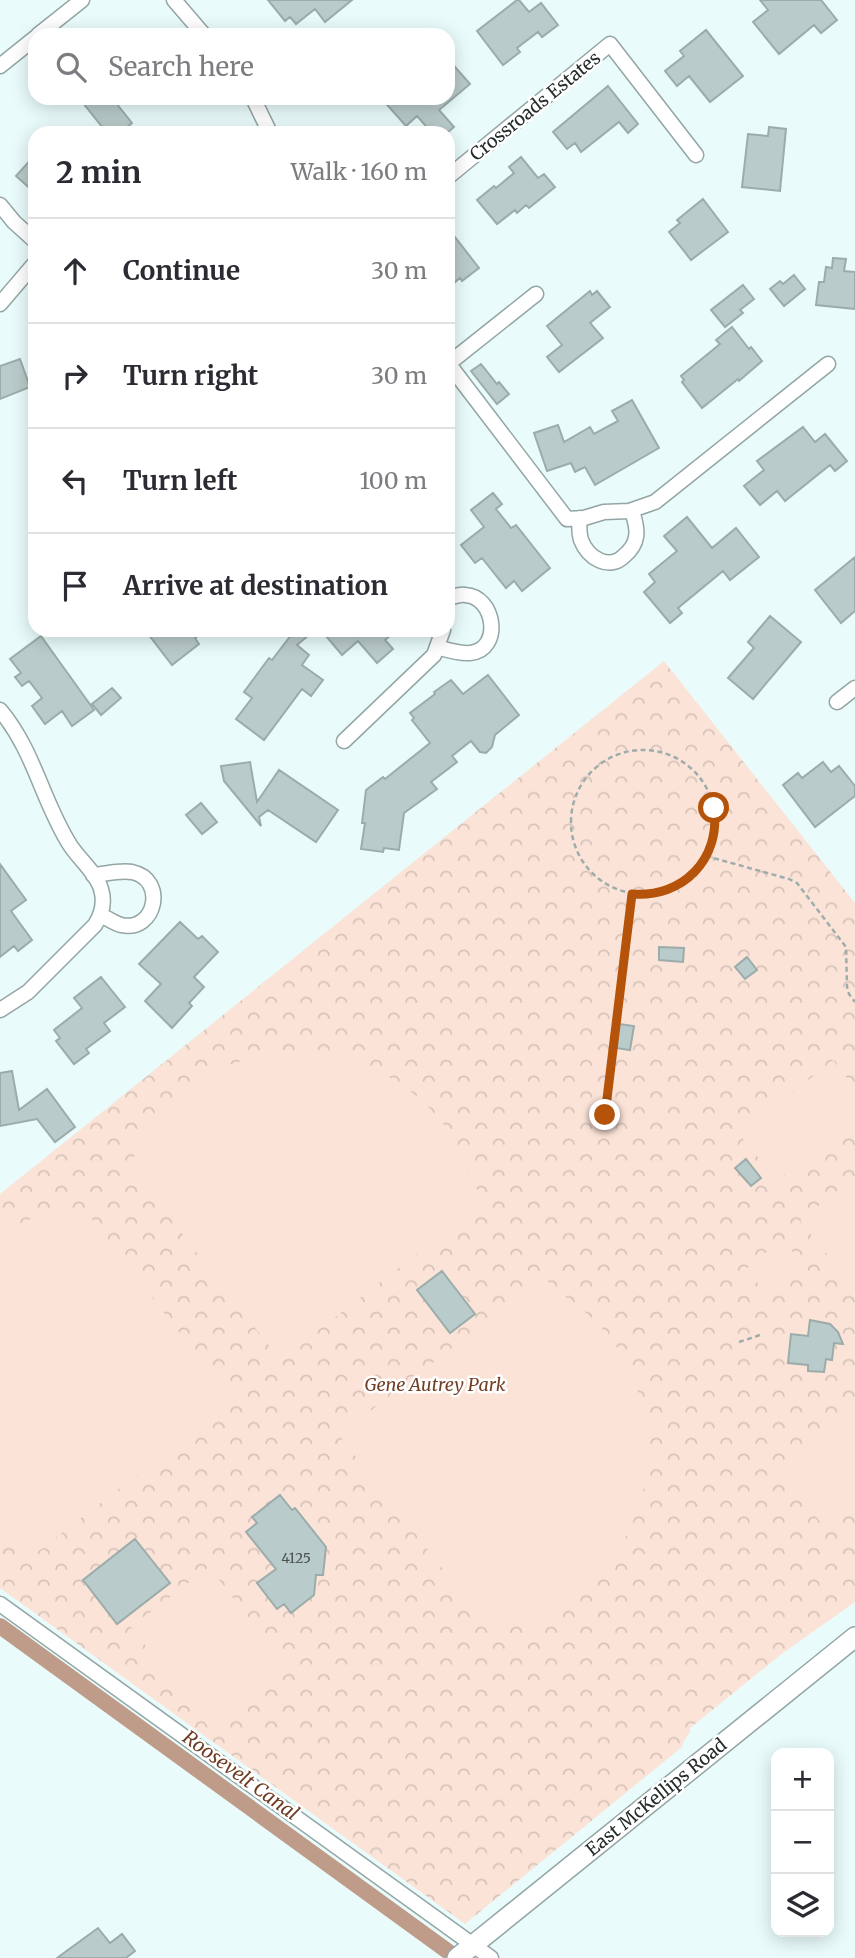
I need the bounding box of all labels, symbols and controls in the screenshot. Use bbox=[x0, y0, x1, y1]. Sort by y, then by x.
search box bbox=[28, 28, 455, 105]
street label: Crossroads Estates bbox=[465, 46, 605, 166]
icon: search bbox=[52, 48, 90, 86]
text: Search here bbox=[108, 50, 254, 83]
text: 2 min bbox=[56, 153, 141, 191]
text: Walk · 160 m bbox=[291, 157, 427, 186]
icon: ahead bbox=[56, 252, 94, 290]
text: Continue bbox=[123, 254, 240, 287]
text: 30 m bbox=[371, 256, 427, 285]
icon: right bbox=[56, 357, 94, 395]
text: Turn right bbox=[123, 359, 258, 392]
text: 30 m bbox=[371, 361, 427, 390]
icon: left bbox=[56, 462, 94, 500]
text: Turn left bbox=[123, 464, 237, 497]
text: 100 m bbox=[359, 466, 427, 495]
icon: arrive bbox=[56, 567, 94, 605]
text: Arrive at destination bbox=[123, 569, 388, 602]
route start bbox=[698, 792, 729, 823]
route end bbox=[589, 1099, 620, 1130]
park label: Gene Autrey Park bbox=[364, 1373, 506, 1396]
house number: 4125 bbox=[281, 1549, 311, 1567]
water label: Roosevelt Canal bbox=[178, 1725, 304, 1825]
street label: East McKellips Road bbox=[581, 1733, 731, 1861]
map controls bbox=[771, 1748, 834, 1937]
button: + bbox=[771, 1748, 834, 1811]
button: − bbox=[771, 1811, 834, 1874]
button: layers bbox=[771, 1874, 834, 1937]

